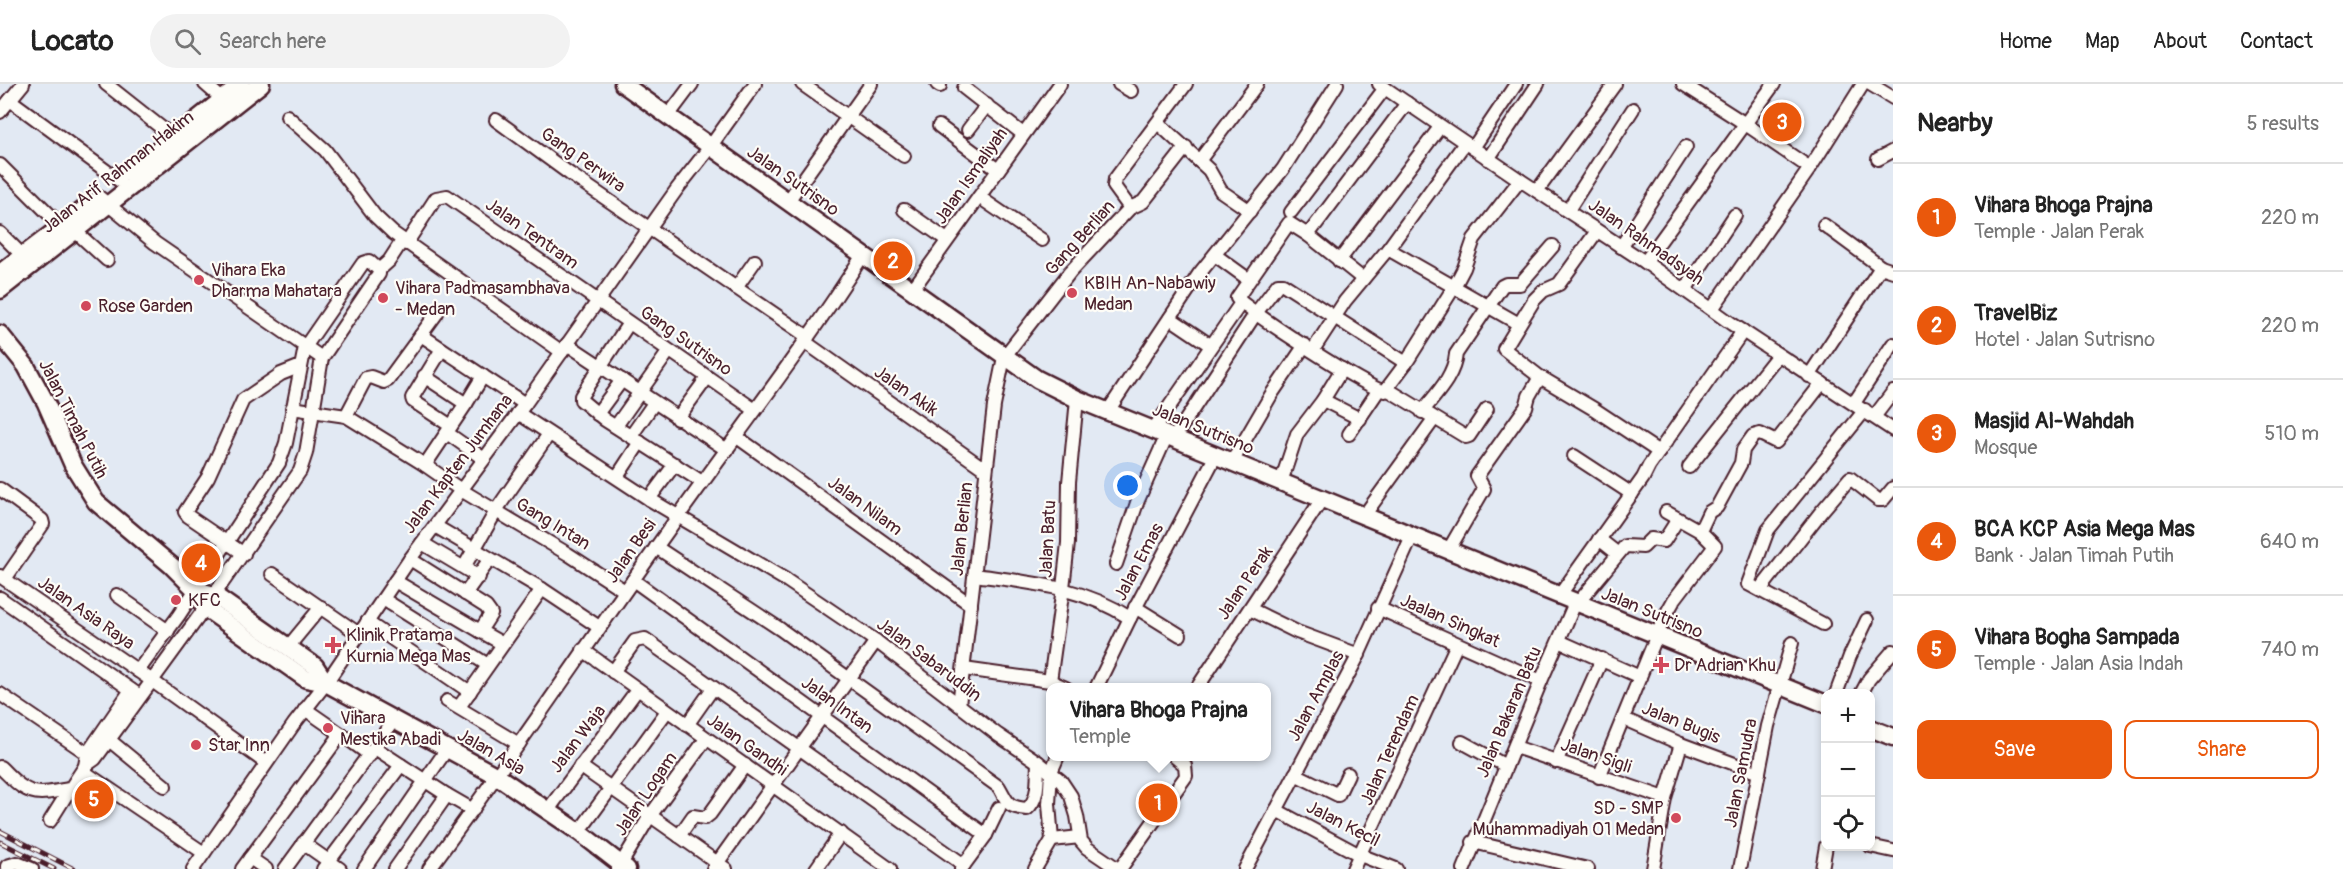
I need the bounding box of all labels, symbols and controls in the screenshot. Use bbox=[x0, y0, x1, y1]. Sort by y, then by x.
search box bbox=[150, 14, 570, 68]
text: Locato bbox=[30, 24, 114, 59]
icon: search bbox=[171, 25, 204, 58]
text: Search here bbox=[219, 27, 326, 55]
text: Home bbox=[1999, 28, 2052, 55]
text: Map bbox=[2085, 28, 2120, 55]
text: About bbox=[2153, 28, 2207, 55]
text: Contact bbox=[2240, 28, 2313, 55]
pin: 3 bbox=[1762, 99, 1802, 144]
street label: Jalan Arif Rahman Hakim bbox=[37, 105, 199, 239]
text: Nearby bbox=[1917, 107, 1993, 139]
text: 5 results bbox=[2247, 111, 2319, 136]
street label: Gang Perwira bbox=[536, 122, 630, 198]
street label: Jalan Ismaliyah bbox=[929, 123, 1013, 229]
street label: Jalan Sutrisno bbox=[742, 141, 844, 222]
text: Vihara Bhoga Prajna bbox=[1974, 191, 2153, 219]
street label: Jalan Tentram bbox=[481, 193, 583, 275]
street label: Jalan Rahmadsyah bbox=[1584, 194, 1708, 290]
street label: Gang Berlian bbox=[1040, 195, 1120, 281]
text: 1 bbox=[1933, 205, 1940, 230]
text: 220 m bbox=[2261, 205, 2319, 230]
text: Temple · Jalan Perak bbox=[1974, 219, 2144, 244]
pin: 2 bbox=[874, 238, 912, 284]
place label: Vihara Eka Dharma Mahatara bbox=[211, 259, 342, 303]
place label: KBIH An-Nabawiy Medan bbox=[1084, 272, 1216, 316]
marker: Vihara Eka Dharma Mahatara bbox=[192, 273, 206, 287]
place label: Vihara Padmasambhava - Medan bbox=[395, 277, 570, 321]
marker: KBIH An-Nabawiy Medan bbox=[1065, 286, 1079, 300]
marker: Vihara Padmasambhava - Medan bbox=[376, 291, 390, 305]
place label: Rose Garden bbox=[98, 295, 193, 318]
marker: Rose Garden bbox=[79, 299, 93, 313]
text: TravelBiz bbox=[1974, 299, 2057, 327]
street label: Gang Sutrisno bbox=[635, 301, 737, 381]
text: 2 bbox=[1931, 313, 1942, 338]
text: 220 m bbox=[2261, 313, 2319, 338]
text: Hotel · Jalan Sutrisno bbox=[1974, 327, 2155, 352]
street label: Jalan Timah Putih bbox=[33, 356, 113, 482]
street label: Jalan Akik bbox=[869, 361, 943, 422]
street label: Jalan Kapten Jumhana bbox=[398, 390, 518, 538]
street label: Jalan Sutrisno bbox=[1149, 398, 1258, 460]
text: Masjid Al-Wahdah bbox=[1974, 407, 2134, 435]
text: 3 bbox=[1931, 421, 1942, 446]
text: 510 m bbox=[2265, 421, 2319, 446]
text: Mosque bbox=[1974, 435, 2037, 460]
street label: Jalan Nilam bbox=[823, 471, 907, 541]
your location bbox=[1113, 471, 1142, 500]
street label: Jalan Berlian bbox=[946, 481, 978, 577]
street label: Gang Intan bbox=[511, 493, 595, 555]
street label: Jalan Batu bbox=[1034, 500, 1062, 578]
street label: Jalan Besi bbox=[600, 514, 662, 588]
text: BCA KCP Asia Mega Mas bbox=[1974, 515, 2195, 543]
street label: Jalan Emas bbox=[1109, 519, 1169, 605]
text: 4 bbox=[1931, 529, 1942, 554]
text: 640 m bbox=[2260, 529, 2319, 554]
pin: 4 bbox=[182, 540, 220, 586]
street label: Jalan Perak bbox=[1212, 541, 1278, 624]
text: Bank · Jalan Timah Putih bbox=[1974, 543, 2174, 568]
street label: Jalan Asia Raya bbox=[33, 571, 139, 655]
street label: Jalan Sutrisno bbox=[1598, 582, 1707, 644]
place label: KFC bbox=[188, 589, 221, 612]
street label: Jaalan Singkat bbox=[1396, 589, 1504, 654]
marker: KFC bbox=[169, 593, 183, 607]
street label: Jalan Sabaruddin bbox=[872, 613, 986, 707]
text: Vihara Bogha Sampada bbox=[1974, 623, 2180, 651]
place label: Klinik Pratama Kurnia Mega Mas bbox=[346, 624, 471, 668]
marker: Klinik Pratama Kurnia Mega Mas bbox=[324, 636, 342, 654]
text: 5 bbox=[1931, 637, 1942, 662]
text: 740 m bbox=[2261, 637, 2319, 662]
street label: Jalan Bakaran Batu bbox=[1471, 643, 1547, 781]
street label: Jalan Amplas bbox=[1282, 647, 1350, 745]
text: Temple · Jalan Asia Indah bbox=[1974, 651, 2183, 676]
place label: Dr Adrian Khu bbox=[1674, 654, 1776, 677]
marker: Dr Adrian Khu bbox=[1652, 656, 1670, 674]
street label: Jalan Intan bbox=[796, 671, 878, 739]
popup bbox=[1046, 683, 1271, 761]
map controls bbox=[1821, 689, 1875, 851]
button: + bbox=[1821, 689, 1875, 743]
street label: Jalan Terendam bbox=[1355, 691, 1425, 809]
text: Vihara Bhoga Prajna bbox=[1069, 696, 1248, 724]
street label: Jalan Bugis bbox=[1638, 697, 1724, 749]
street label: Jalan Waja bbox=[545, 700, 611, 778]
place label: Vihara Mestika Abadi bbox=[340, 707, 441, 751]
street label: Jalan Gandhi bbox=[702, 709, 792, 781]
street label: Jalan Samudra bbox=[1719, 716, 1763, 830]
button: Save bbox=[1917, 720, 2112, 779]
button: Share bbox=[2124, 720, 2319, 779]
marker: Vihara Mestika Abadi bbox=[321, 721, 335, 735]
street label: Jalan Asia bbox=[453, 723, 529, 781]
text: Temple bbox=[1069, 724, 1131, 749]
street label: Jalan Sigli bbox=[1558, 733, 1634, 779]
place label: Star Inn bbox=[208, 734, 270, 757]
marker: Star Inn bbox=[189, 738, 203, 752]
button: − bbox=[1821, 743, 1875, 797]
street label: Jalan Logam bbox=[610, 748, 682, 840]
pin: 5 bbox=[74, 776, 113, 822]
pin: 1 bbox=[1138, 780, 1178, 826]
street label: Jalan Kecil bbox=[1302, 796, 1384, 852]
place label: SD - SMP Muhammadiyah 01 Medan bbox=[1472, 797, 1664, 841]
button: locate bbox=[1821, 797, 1875, 851]
marker: SD - SMP Muhammadiyah 01 Medan bbox=[1669, 811, 1683, 825]

